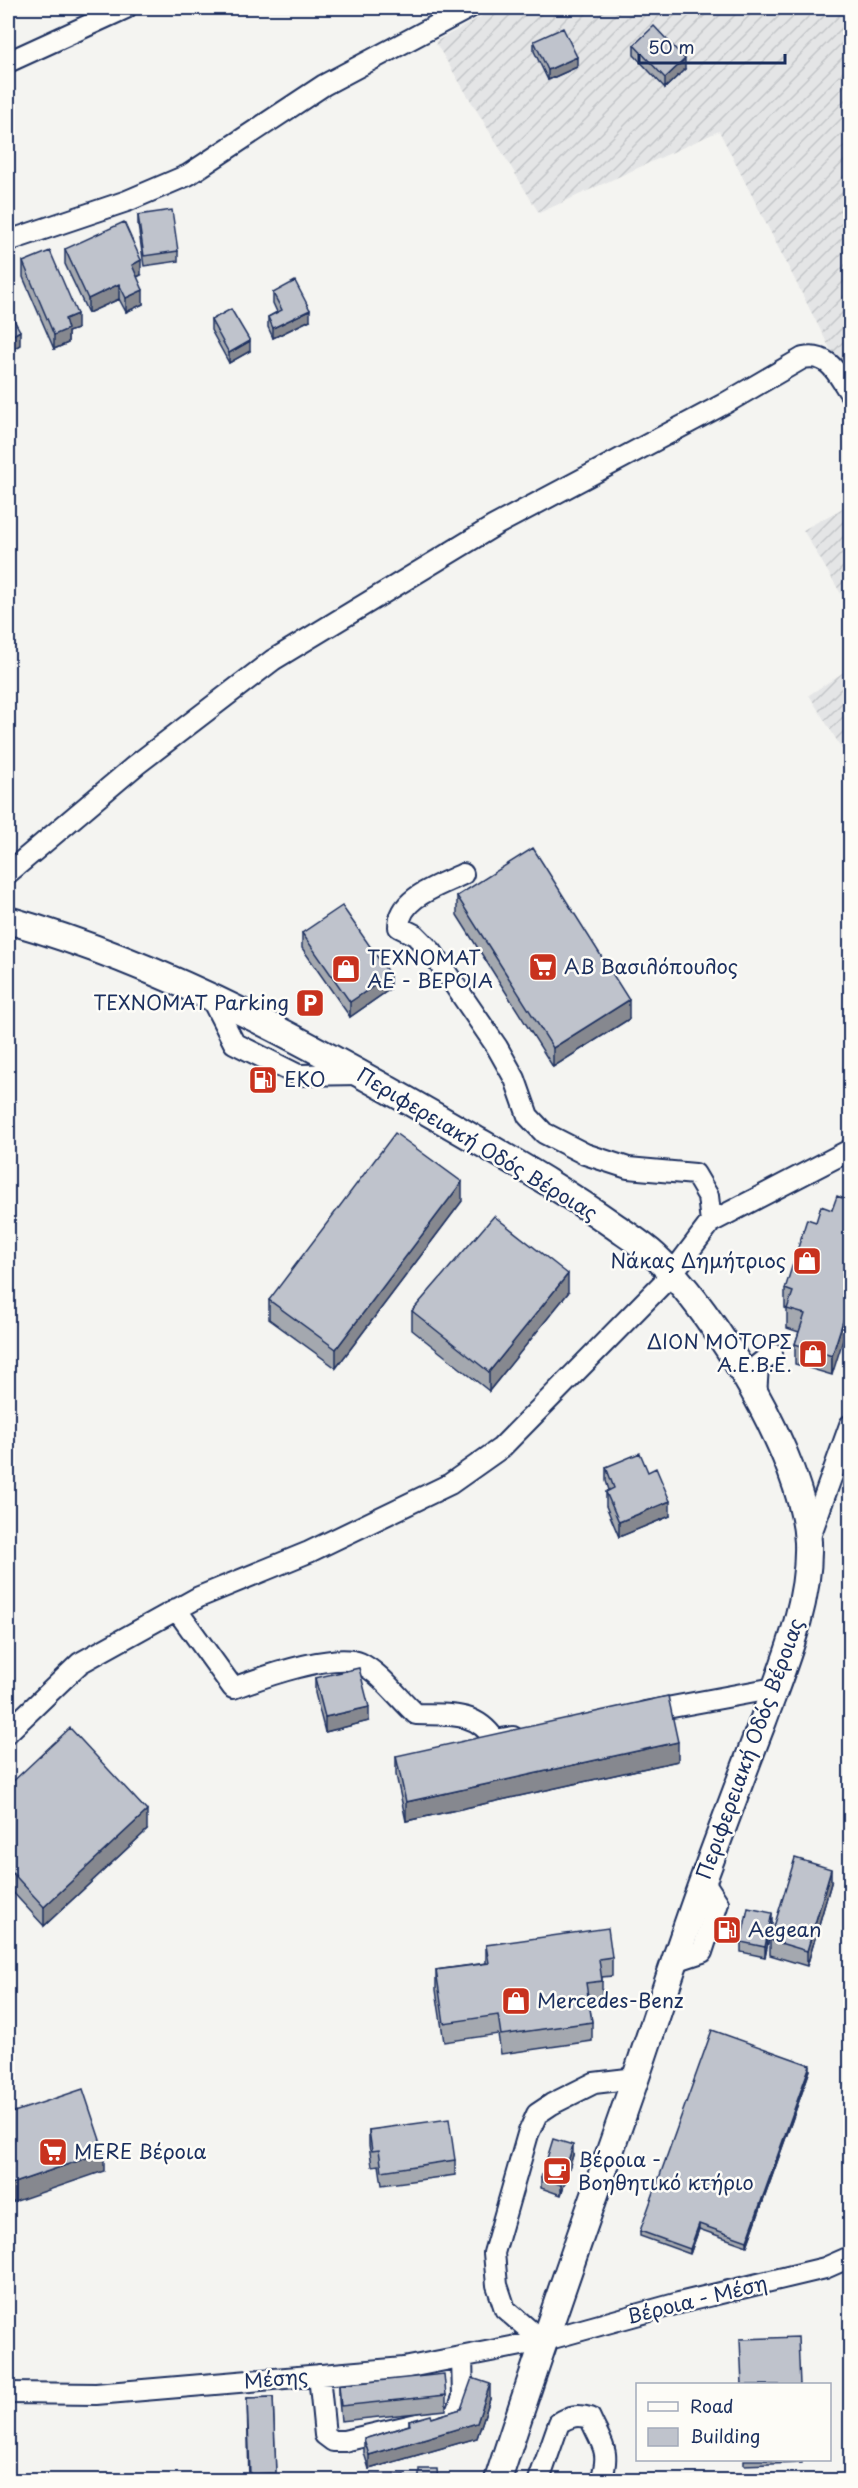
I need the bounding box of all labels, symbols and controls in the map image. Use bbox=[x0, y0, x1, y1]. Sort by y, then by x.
scale bar bbox=[639, 27, 784, 65]
text: 50 m bbox=[648, 33, 695, 60]
place label: ΤΕΧΝΟΜΑΤ ΑΕ - ΒΕΡΟΙΑ bbox=[367, 942, 493, 995]
supermarket icon: ΑΒ Βασιλόπουλος bbox=[527, 951, 559, 983]
place label: ΑΒ Βασιλόπουλος bbox=[564, 951, 738, 981]
shop icon: ΤΕΧΝΟΜΑΤ ΑΕ - ΒΕΡΟΙΑ bbox=[330, 953, 362, 985]
place label: ΤΕΧΝΟΜΑΤ Parking bbox=[93, 987, 289, 1017]
parking icon: ΤΕΧΝΟΜΑΤ Parking bbox=[294, 987, 326, 1019]
street label: Περιφερειακή Οδός Βέροιας bbox=[351, 1059, 604, 1227]
fuel station icon: EKO bbox=[247, 1064, 279, 1096]
place label: EKO bbox=[284, 1064, 326, 1094]
place label: Νάκας Δημήτριος bbox=[611, 1245, 786, 1275]
shop icon: Νάκας Δημήτριος bbox=[791, 1245, 823, 1277]
place label: ΔΙΟΝ ΜΟΤΟΡΣ Α.Ε.Β.Ε. bbox=[647, 1326, 792, 1379]
shop icon: ΔΙΟΝ ΜΟΤΟΡΣ Α.Ε.Β.Ε. bbox=[797, 1338, 829, 1370]
street label: Περιφερειακή Οδός Βέροιας bbox=[688, 1614, 810, 1884]
fuel station icon: Aegean bbox=[711, 1914, 743, 1946]
place label: Aegean bbox=[748, 1914, 822, 1944]
shop icon: Mercedes-Benz bbox=[500, 1985, 532, 2017]
place label: Mercedes-Benz bbox=[537, 1985, 683, 2015]
supermarket icon: MERE Βέροια bbox=[37, 2136, 69, 2168]
place label: MERE Βέροια bbox=[74, 2136, 207, 2166]
place label: Βέροια - Βοηθητικό κτήριο bbox=[578, 2144, 754, 2197]
cafe icon: Βέροια - Βοηθητικό κτήριο bbox=[541, 2155, 573, 2187]
street label: Βέροια - Μέση bbox=[623, 2267, 770, 2331]
street label: Μέσης bbox=[242, 2360, 309, 2396]
legend bbox=[636, 2383, 831, 2461]
text: Road bbox=[690, 2392, 734, 2419]
text: Building bbox=[690, 2422, 760, 2449]

